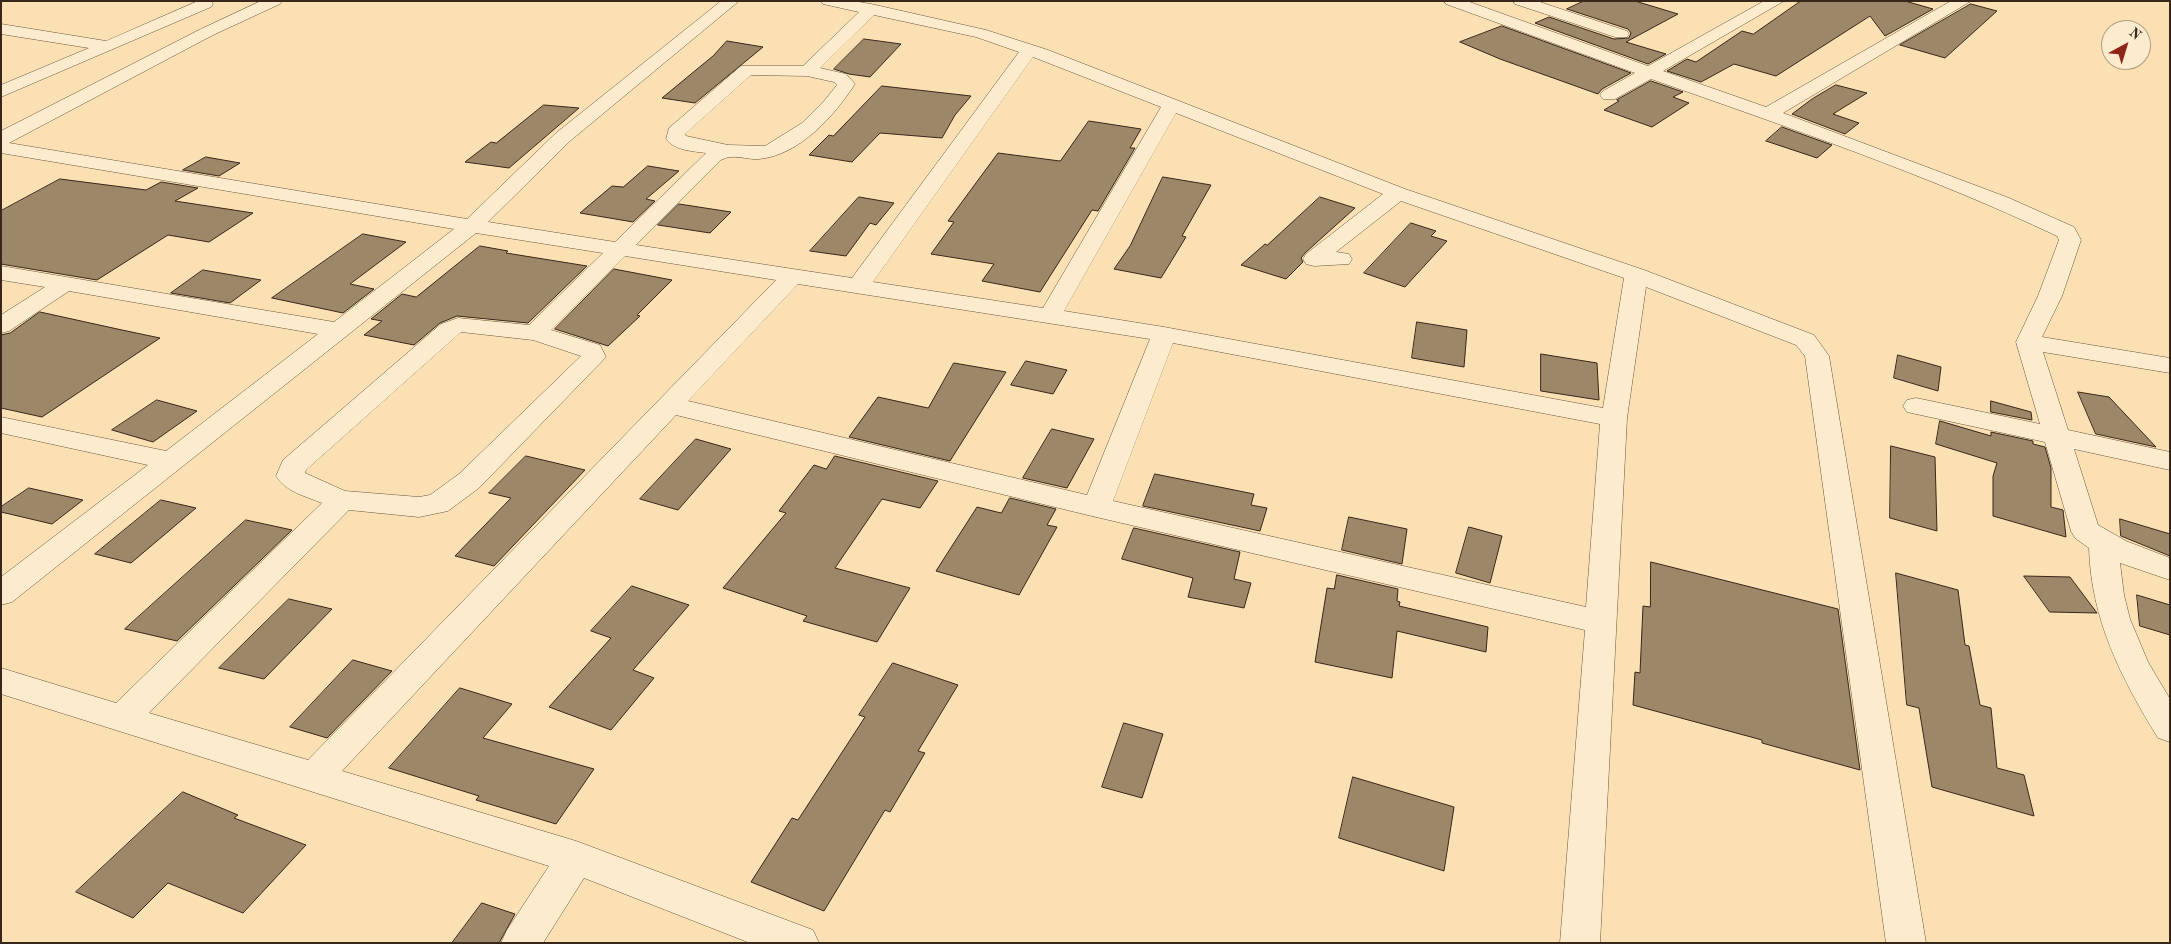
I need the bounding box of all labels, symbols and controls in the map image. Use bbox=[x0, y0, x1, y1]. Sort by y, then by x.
north arrow bbox=[2101, 20, 2151, 70]
text: N bbox=[2126, 25, 2143, 43]

